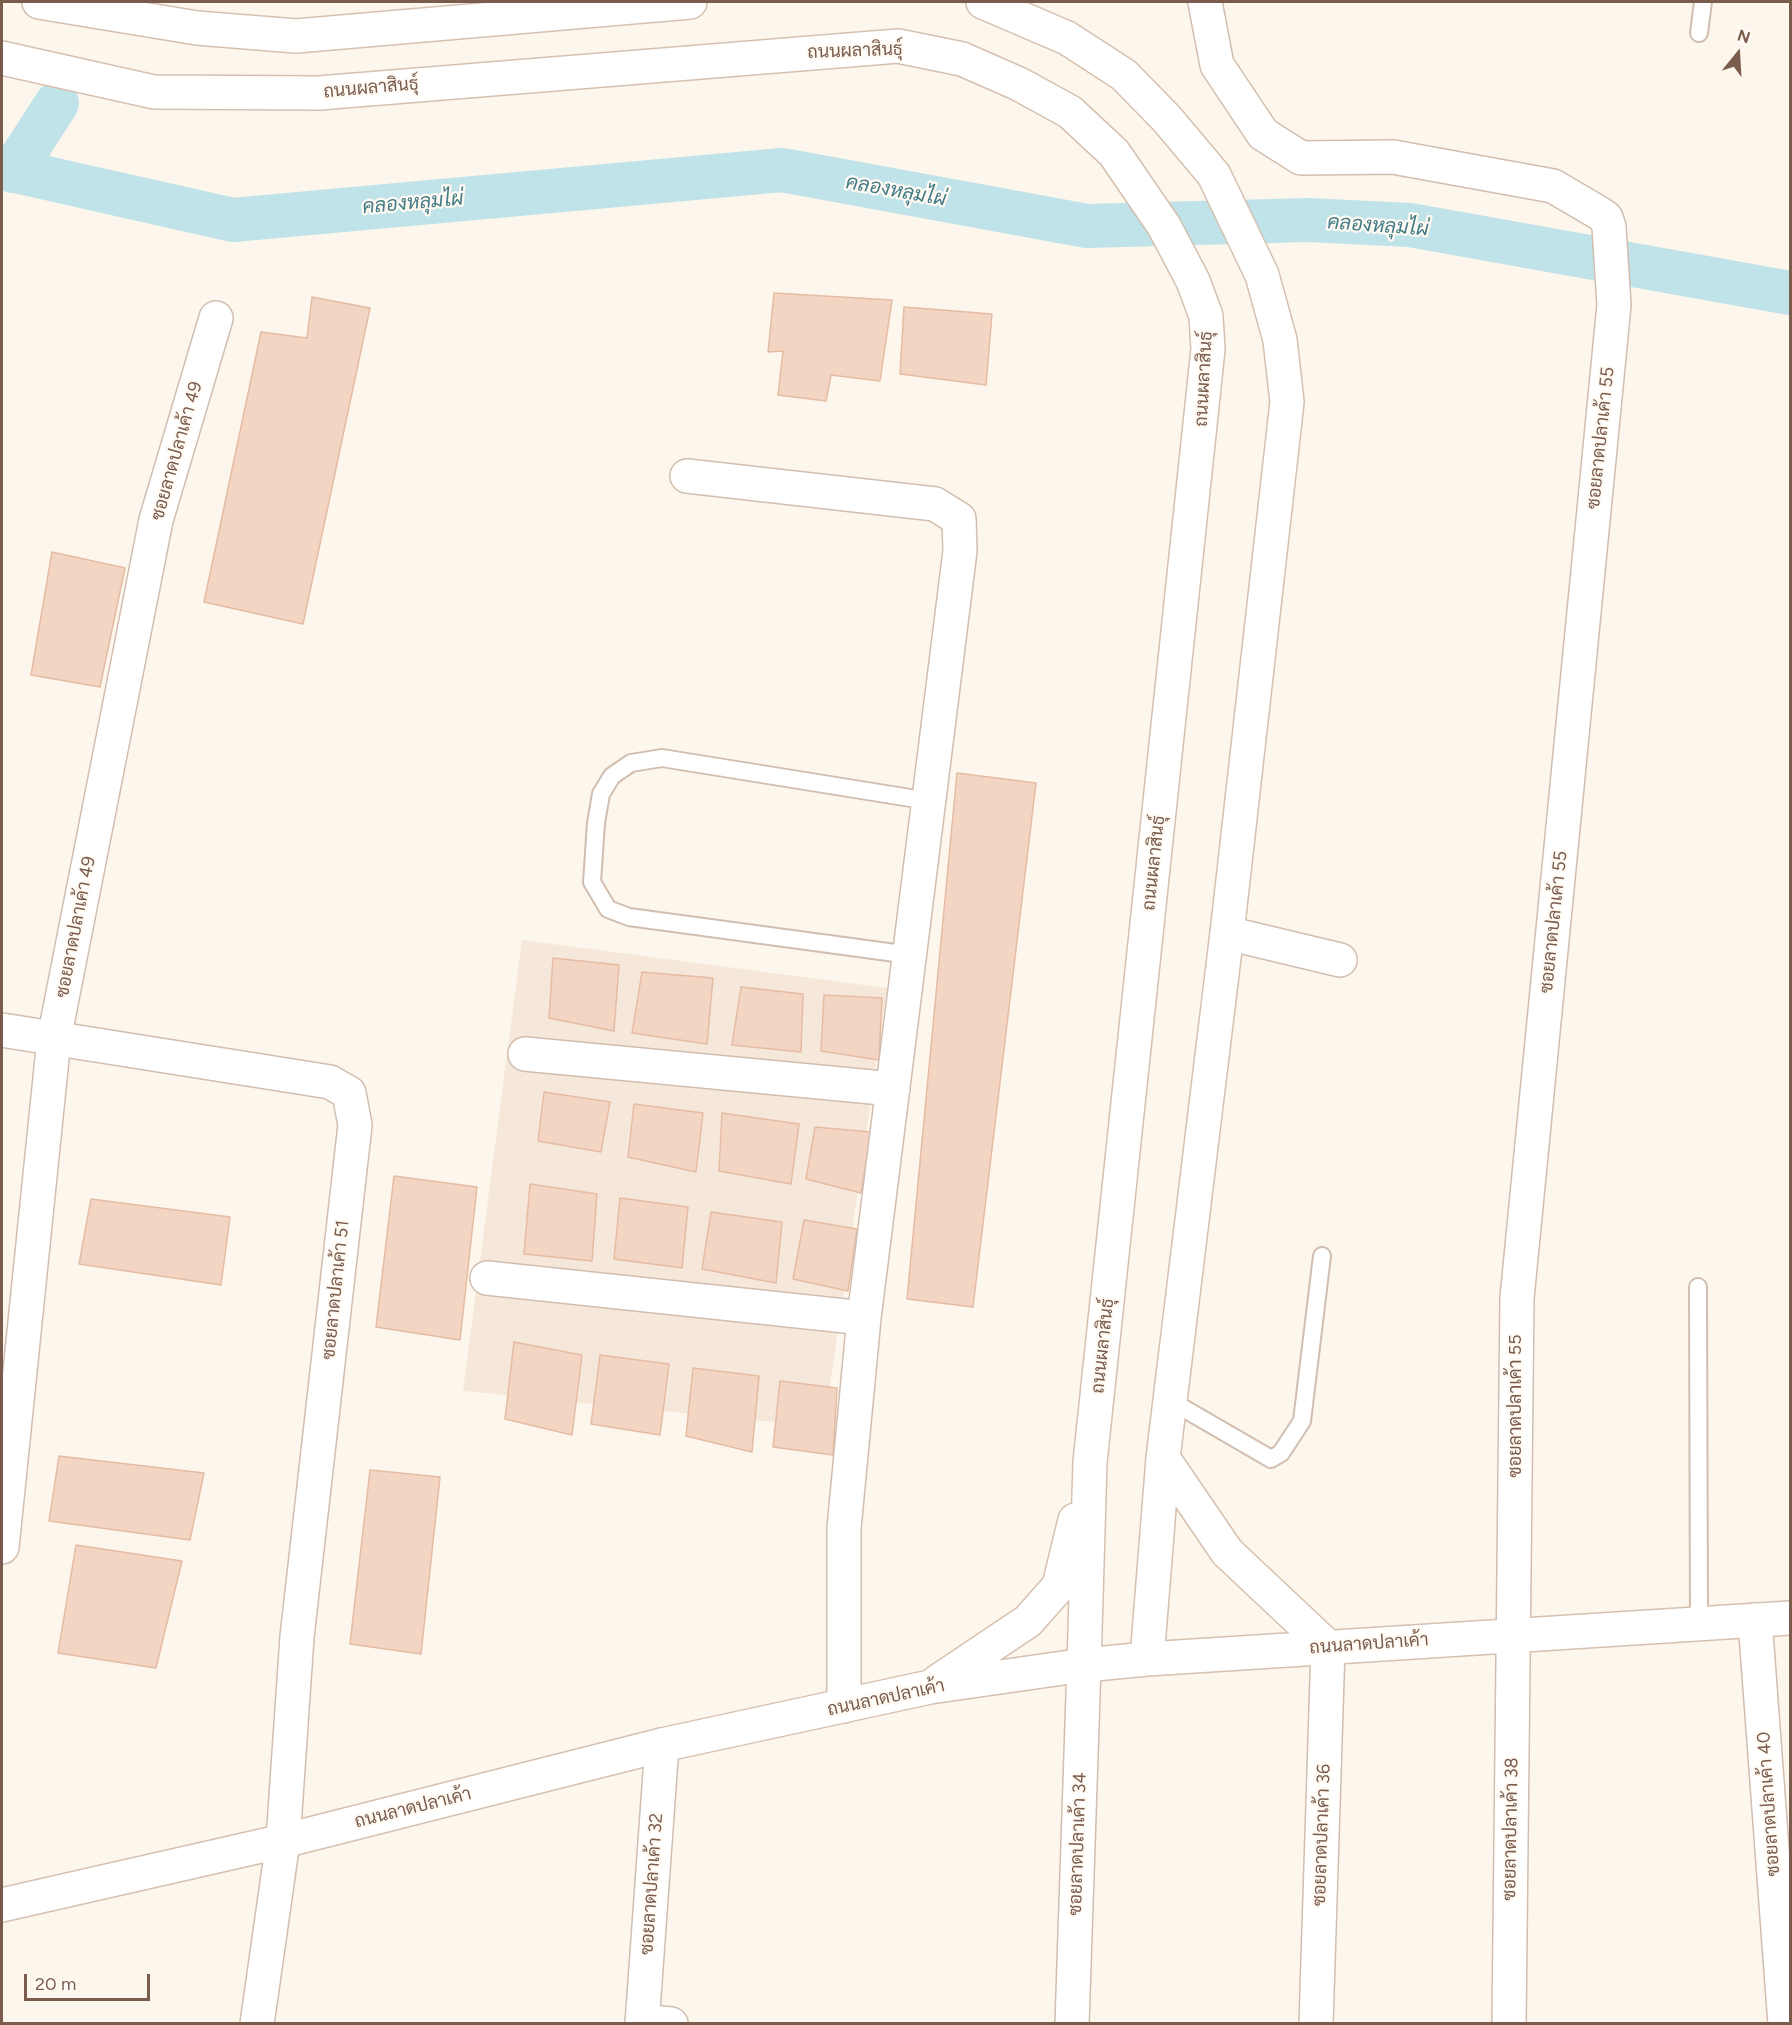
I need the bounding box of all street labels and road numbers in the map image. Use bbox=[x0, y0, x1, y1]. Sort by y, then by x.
street label: ถนนผลาสินธุ์ bbox=[807, 39, 903, 63]
street label: ถนนผลาสินธุ์ bbox=[323, 73, 419, 103]
street label: ถนนผลาสินธุ์ bbox=[1191, 331, 1217, 427]
street label: ซอยลาดปลาเค้า 55 bbox=[1583, 366, 1619, 510]
street label: ซอยลาดปลาเค้า 49 bbox=[147, 379, 207, 523]
street label: ถนนผลาสินธุ์ bbox=[1138, 814, 1170, 912]
street label: ซอยลาดปลาเค้า 55 bbox=[1536, 850, 1572, 994]
street label: ซอยลาดปลาเค้า 49 bbox=[52, 854, 100, 1000]
street label: ซอยลาดปลาเค้า 51 bbox=[318, 1219, 354, 1361]
street label: ถนนผลาสินธุ์ bbox=[1087, 1297, 1119, 1395]
street label: ซอยลาดปลาเค้า 55 bbox=[1505, 1334, 1527, 1478]
street label: ถนนลาดปลาเค้า bbox=[1309, 1629, 1429, 1659]
street label: ถนนลาดปลาเค้า bbox=[825, 1675, 947, 1721]
street label: ซอยลาดปลาเค้า 40 bbox=[1753, 1731, 1785, 1877]
street label: ซอยลาดปลาเค้า 38 bbox=[1499, 1757, 1523, 1901]
street label: ซอยลาดปลาเค้า 36 bbox=[1309, 1764, 1335, 1906]
street label: ซอยลาดปลาเค้า 34 bbox=[1065, 1772, 1091, 1916]
street label: ถนนลาดปลาเค้า bbox=[352, 1783, 474, 1833]
street label: ซอยลาดปลาเค้า 32 bbox=[636, 1812, 668, 1956]

